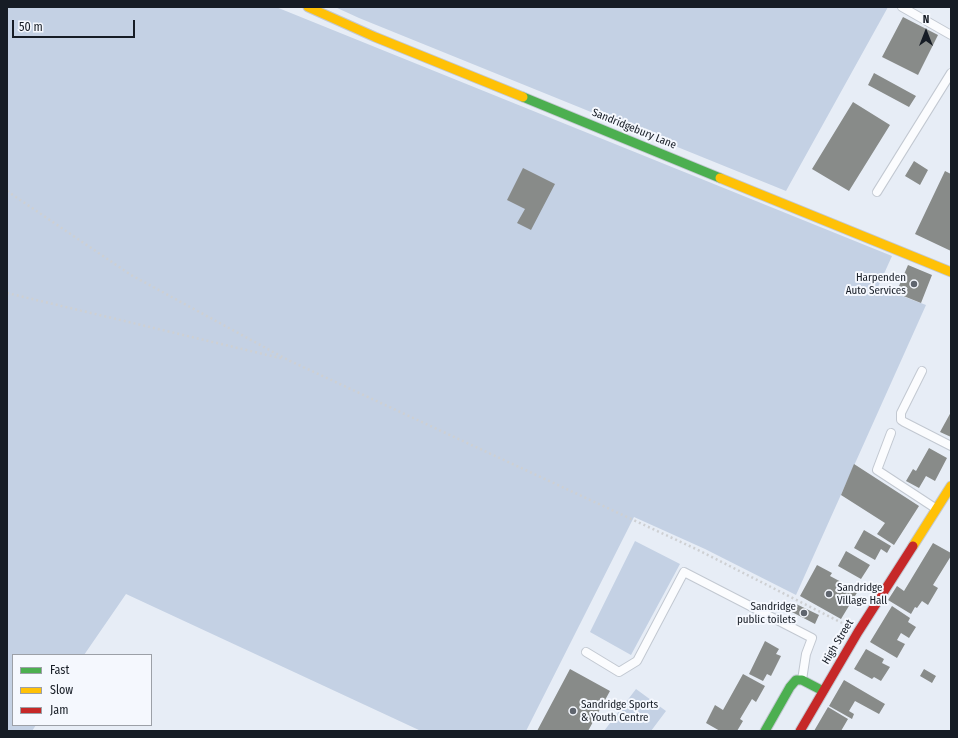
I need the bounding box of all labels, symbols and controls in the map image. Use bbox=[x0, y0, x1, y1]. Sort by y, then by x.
scale bar bbox=[14, 12, 137, 38]
north arrow bbox=[906, 12, 946, 52]
text: N bbox=[923, 13, 929, 26]
text: 50 m bbox=[19, 20, 43, 34]
street label: Sandridgebury Lane bbox=[590, 106, 678, 152]
place label: Harpenden Auto Services bbox=[846, 271, 906, 297]
marker: Harpenden Auto Services bbox=[909, 279, 919, 289]
place label: Sandridge Village Hall bbox=[837, 581, 887, 607]
marker: Sandridge Village Hall bbox=[824, 589, 834, 599]
place label: Sandridge public toilets bbox=[737, 600, 796, 626]
marker: Sandridge public toilets bbox=[799, 608, 809, 618]
street label: High Street bbox=[819, 617, 857, 667]
legend bbox=[12, 654, 152, 726]
text: Fast bbox=[50, 663, 69, 677]
text: Slow bbox=[50, 683, 73, 697]
place label: Sandridge Sports & Youth Centre bbox=[581, 698, 658, 724]
text: Jam bbox=[50, 703, 68, 717]
marker: Sandridge Sports & Youth Centre bbox=[568, 706, 578, 716]

